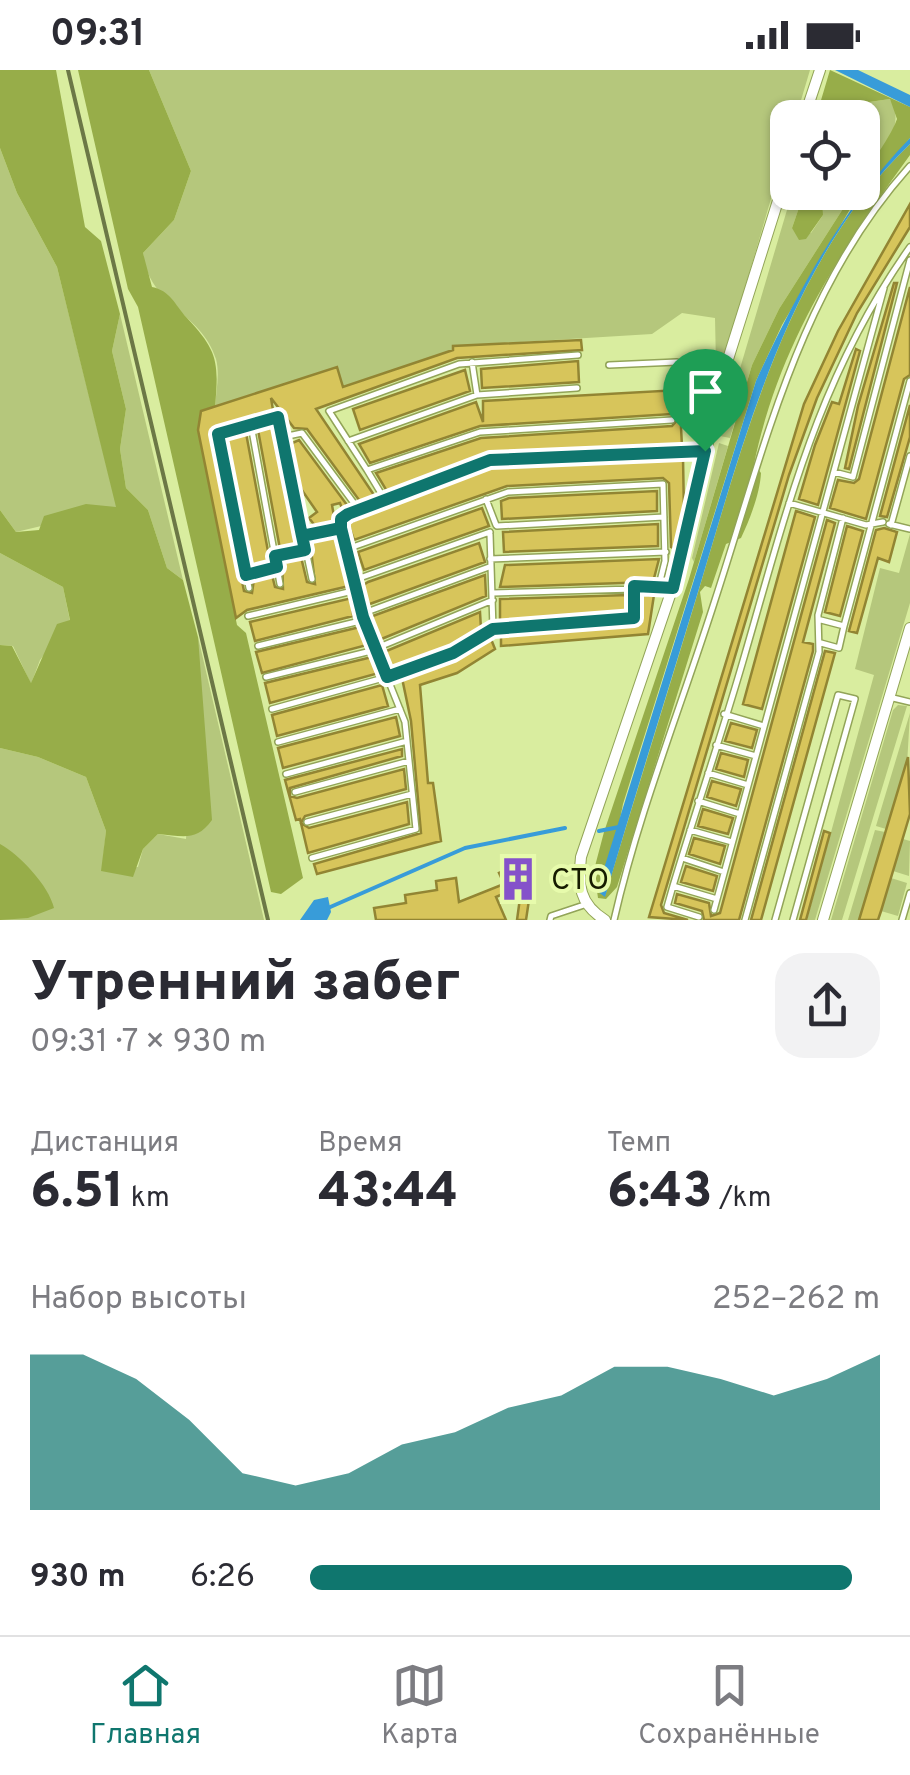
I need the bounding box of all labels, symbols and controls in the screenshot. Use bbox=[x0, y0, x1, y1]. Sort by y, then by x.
text: 09:31 bbox=[50, 11, 145, 60]
map controls bbox=[770, 100, 880, 210]
button: locate bbox=[770, 100, 880, 210]
pin bbox=[663, 349, 748, 452]
icon: arrive bbox=[678, 364, 733, 419]
building icon: СТО bbox=[494, 855, 542, 903]
place label: СТО bbox=[551, 863, 609, 900]
text: Утренний забег bbox=[30, 950, 460, 1020]
button: share bbox=[775, 953, 880, 1058]
text: 09:31 · 7 × 930 m bbox=[30, 1023, 266, 1063]
text: Дистанция bbox=[30, 1126, 179, 1162]
text: Время bbox=[318, 1126, 403, 1162]
text: Темп bbox=[607, 1126, 671, 1162]
text: 6.51 bbox=[30, 1162, 124, 1225]
text: 43:44 bbox=[318, 1162, 458, 1225]
text: 6:43 bbox=[607, 1162, 713, 1225]
text: km bbox=[124, 1181, 170, 1217]
text: /km bbox=[713, 1181, 771, 1217]
text: Набор высоты bbox=[30, 1280, 247, 1320]
text: 252–262 m bbox=[712, 1280, 880, 1320]
text: 930 m bbox=[30, 1558, 125, 1598]
text: 6:26 bbox=[190, 1558, 255, 1598]
tab: Главная bbox=[90, 1658, 201, 1754]
tab: Карта bbox=[381, 1658, 458, 1754]
tab: Сохранённые bbox=[638, 1658, 820, 1754]

